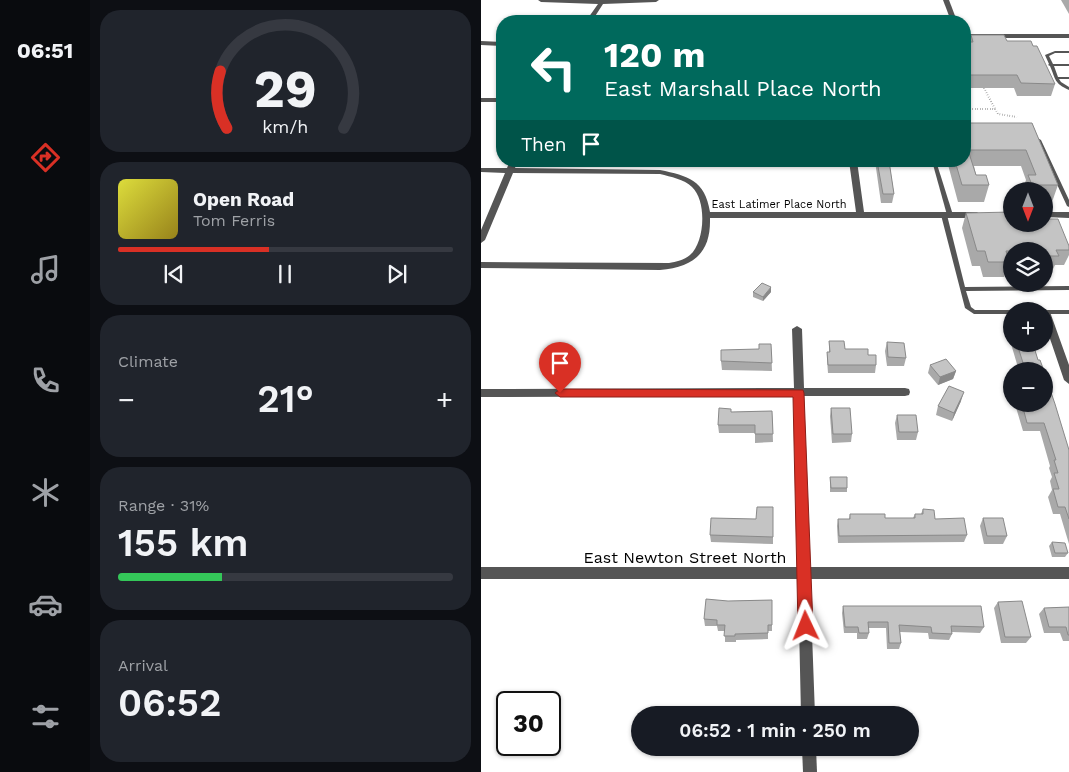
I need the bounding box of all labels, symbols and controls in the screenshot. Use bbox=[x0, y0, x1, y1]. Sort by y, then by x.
text: 120 m bbox=[604, 34, 705, 76]
icon: left bbox=[521, 35, 586, 100]
text: 06:51 bbox=[17, 38, 73, 63]
text: 29 bbox=[254, 59, 317, 120]
text: East Marshall Place North bbox=[604, 76, 882, 101]
text: km/h bbox=[262, 116, 309, 137]
icon: arrive bbox=[577, 130, 605, 158]
text: Then bbox=[521, 133, 567, 156]
icon: directions bbox=[28, 140, 63, 175]
north arrow bbox=[1003, 182, 1053, 232]
map controls bbox=[1003, 182, 1053, 412]
text: Open Road bbox=[193, 188, 294, 211]
street label: East Latimer Place North bbox=[711, 198, 847, 211]
text: Tom Ferris bbox=[193, 211, 275, 230]
button: layers bbox=[1003, 242, 1053, 292]
icon: music bbox=[28, 252, 63, 287]
icon: previous bbox=[160, 260, 188, 288]
icon: pause bbox=[271, 260, 299, 288]
icon: next bbox=[383, 260, 411, 288]
button: + bbox=[1003, 302, 1053, 352]
pin bbox=[539, 342, 581, 393]
icon: arrive bbox=[546, 349, 574, 377]
text: Climate bbox=[118, 352, 178, 371]
button: − bbox=[1003, 362, 1053, 412]
icon: phone bbox=[28, 363, 63, 398]
text: 21° bbox=[257, 377, 314, 421]
text: − bbox=[118, 383, 135, 416]
text: + bbox=[436, 383, 453, 416]
icon: climate bbox=[28, 475, 63, 510]
text: Range · 31% bbox=[118, 496, 209, 515]
text: 155 km bbox=[118, 521, 248, 565]
street label: East Newton Street North bbox=[583, 548, 787, 567]
icon: car bbox=[28, 587, 63, 622]
position arrow bbox=[779, 599, 831, 651]
text: Arrival bbox=[118, 656, 168, 675]
text: 06:52 bbox=[118, 681, 221, 725]
speed limit sign: 30 bbox=[496, 691, 561, 756]
icon: filters bbox=[28, 699, 63, 734]
text: 06:52 · 1 min · 250 m bbox=[679, 719, 871, 742]

